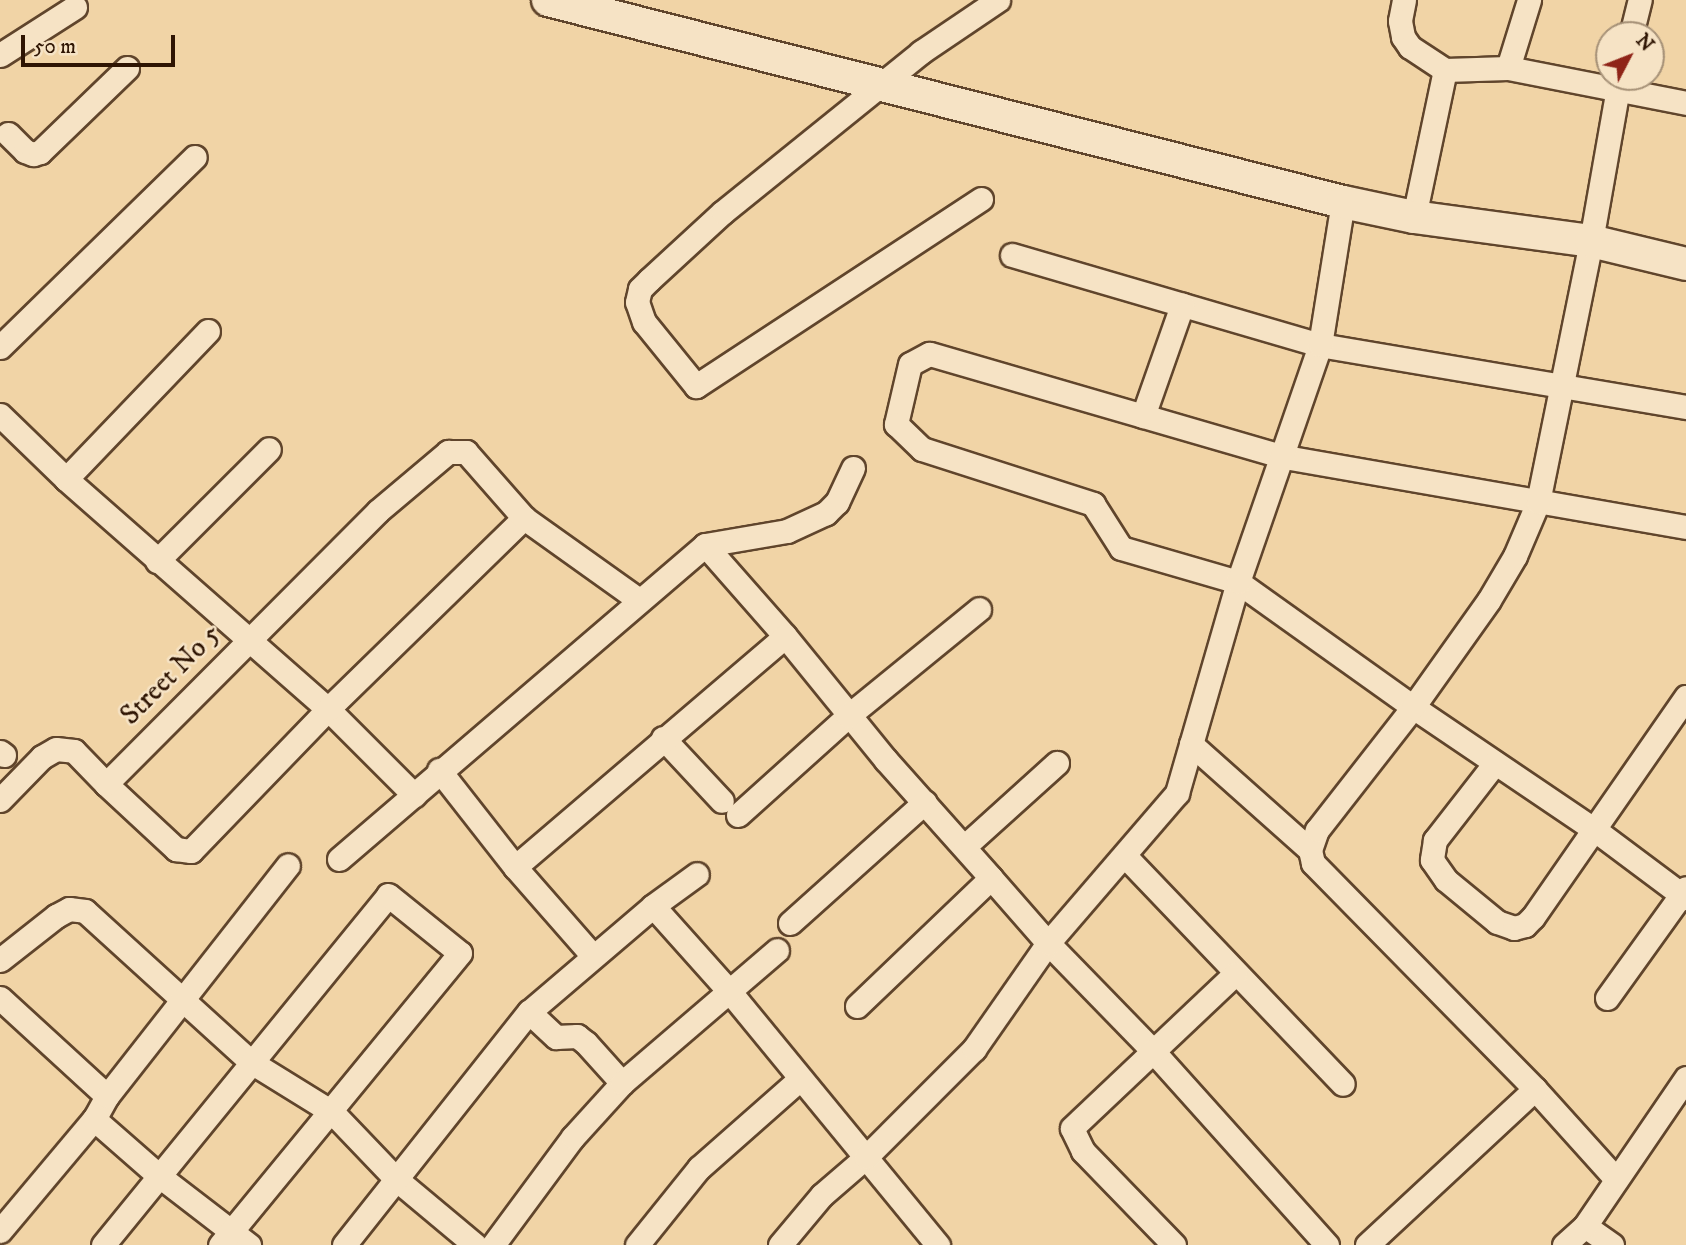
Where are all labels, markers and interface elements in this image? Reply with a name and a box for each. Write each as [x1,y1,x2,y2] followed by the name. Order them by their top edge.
[24,21,178,65] scale bar
[1595,21,1665,91] north arrow
[1631,29,1658,56] text: N
[34,34,76,60] text: 50 m
[114,618,228,732] street label: Street No 5

